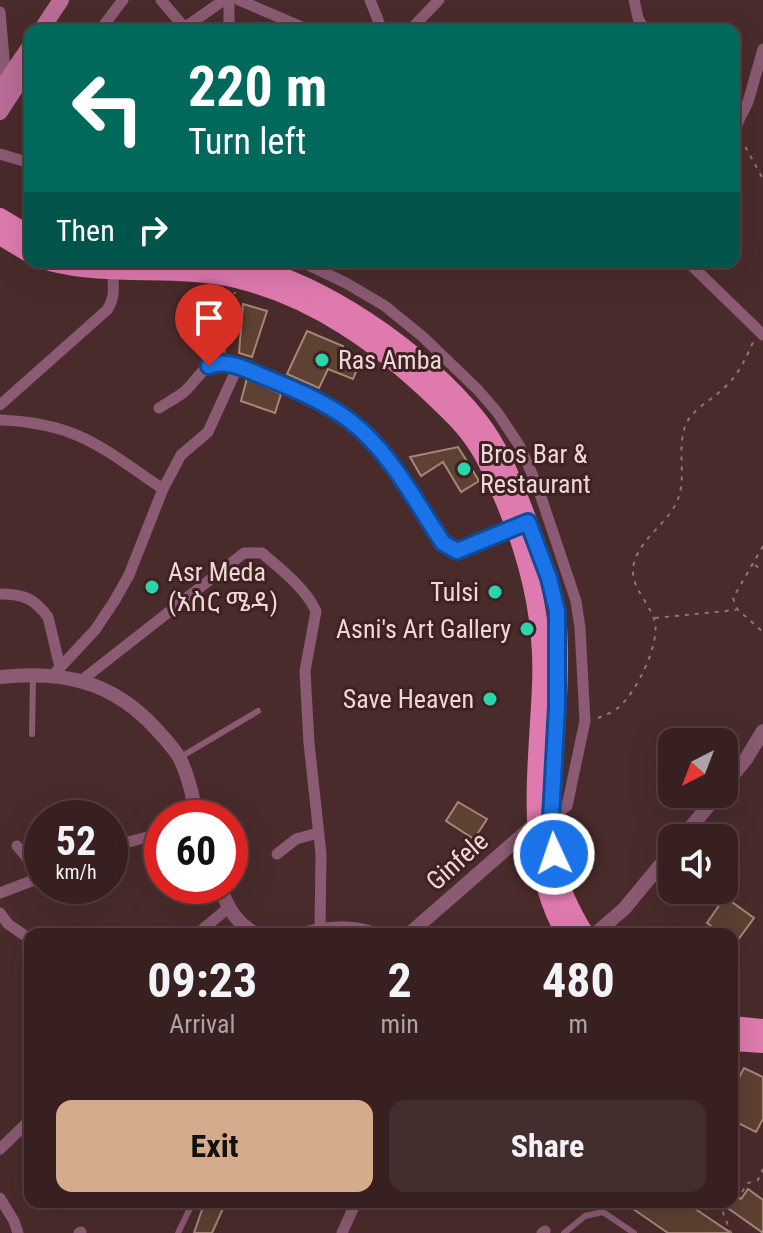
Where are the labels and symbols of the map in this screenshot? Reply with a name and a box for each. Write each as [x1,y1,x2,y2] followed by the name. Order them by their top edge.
[175,284,243,366] pin
[338,345,442,375] place label: Ras Amba
[313,351,331,369] marker: Ras Amba
[480,439,591,499] place label: Bros Bar & Restaurant
[455,460,473,478] marker: Bros Bar & Restaurant
[168,557,278,617] place label: Asr Meda (አስር ሜዳ)
[430,577,479,607] place label: Tulsi
[143,578,161,596] marker: Asr Meda (አስር ሜዳ)
[486,583,504,601] marker: Tulsi
[336,614,511,644] place label: Asni's Art Gallery
[518,620,536,638] marker: Asni's Art Gallery
[343,684,474,714] place label: Save Heaven
[481,690,499,708] marker: Save Heaven
[658,728,738,808] north arrow
[144,800,248,904] speed limit sign: 60
[512,812,596,896] position arrow
[420,826,494,896] street label: Ginfele

